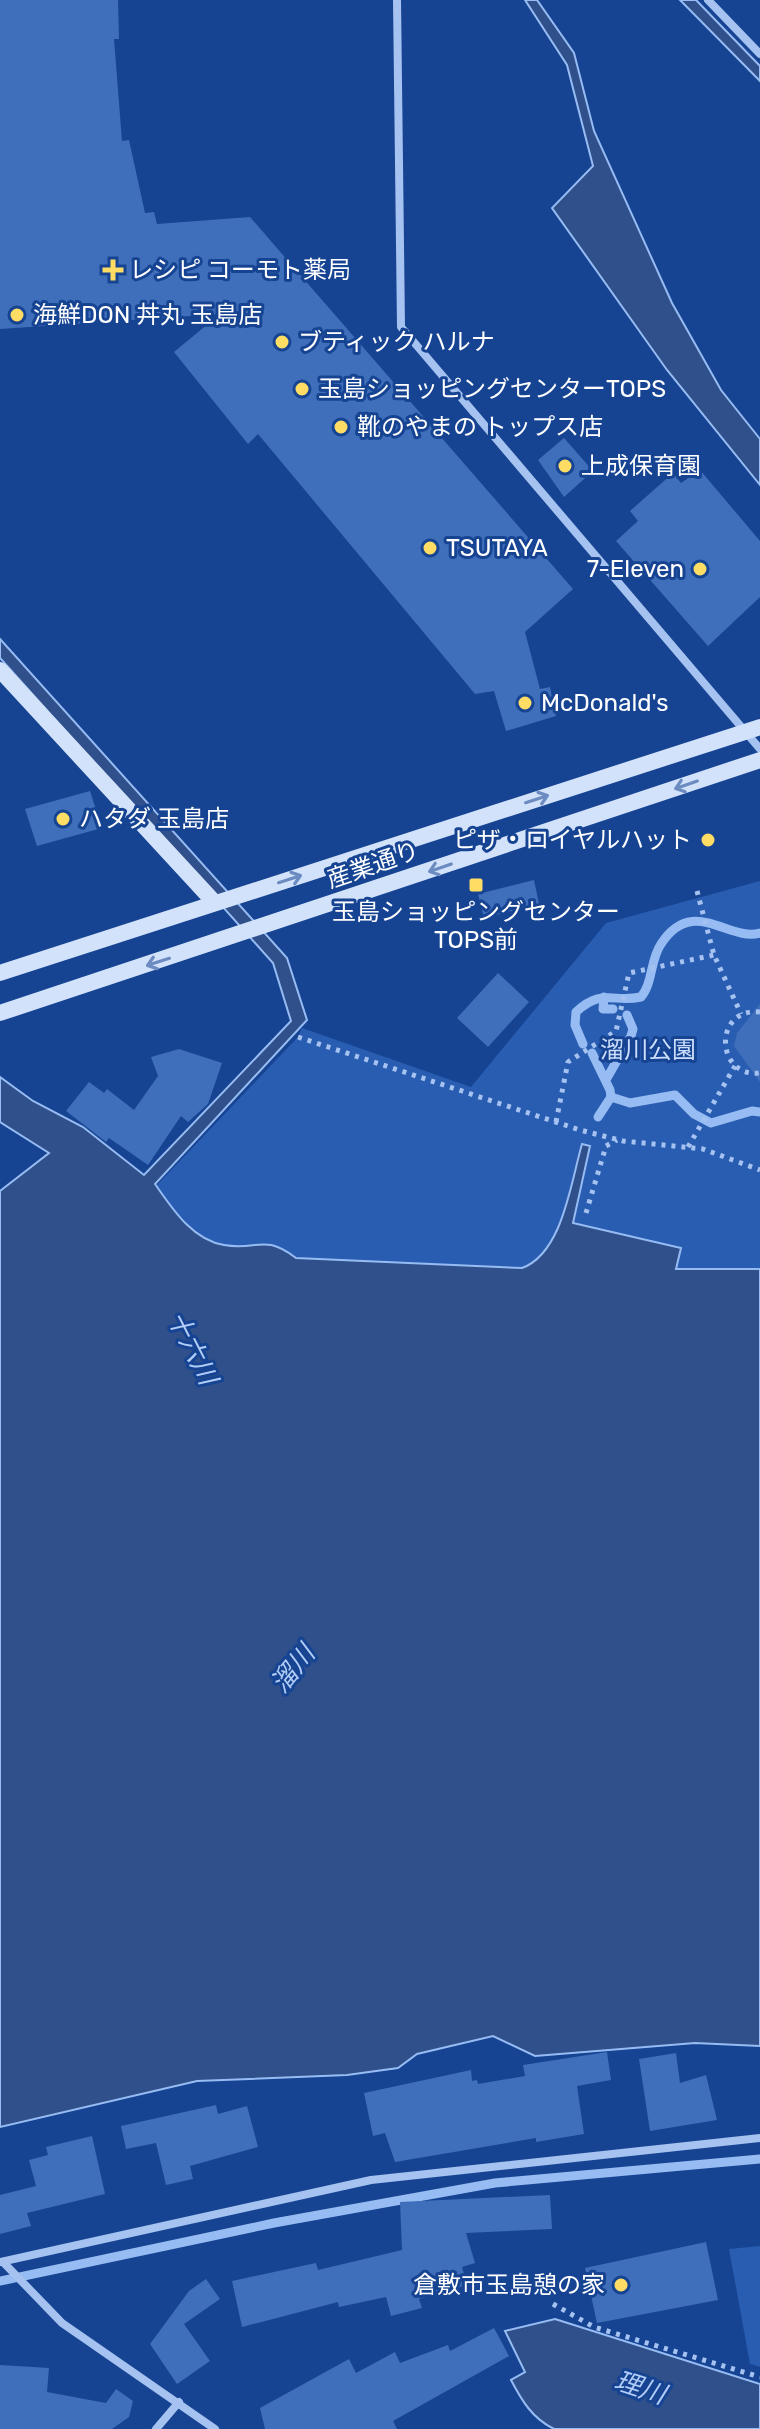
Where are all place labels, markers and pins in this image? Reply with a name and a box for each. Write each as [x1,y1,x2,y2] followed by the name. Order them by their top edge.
[129,256,351,284] place label: レシピ コーモト薬局
[104,261,122,279] marker: レシピ コーモト薬局
[33,301,262,329] place label: 海鮮DON 丼丸 玉島店
[8,306,26,324] marker: 海鮮DON 丼丸 玉島店
[298,328,494,356] place label: ブティック ハルナ
[273,333,291,351] marker: ブティック ハルナ
[318,375,666,403] place label: 玉島ショッピングセンターTOPS
[293,380,311,398] marker: 玉島ショッピングセンターTOPS
[357,413,603,441] place label: 靴のやまの トップス店
[332,418,350,436] marker: 靴のやまの トップス店
[581,452,701,480] place label: 上成保育園
[556,457,574,475] marker: 上成保育園
[446,534,548,562] place label: TSUTAYA
[421,539,439,557] marker: TSUTAYA
[587,555,684,583] place label: 7-Eleven
[691,560,709,578] marker: 7-Eleven
[541,689,668,717] place label: McDonald's
[516,694,534,712] marker: McDonald's
[79,805,229,833] place label: ハタダ 玉島店
[54,810,72,828] marker: ハタダ 玉島店
[453,826,692,854] place label: ピザ・ロイヤルハット
[699,831,717,849] marker: ピザ・ロイヤルハット
[467,876,485,894] marker: 玉島ショッピングセンター TOPS前
[332,898,620,954] place label: 玉島ショッピングセンター TOPS前
[413,2271,605,2299] place label: 倉敷市玉島憩の家
[612,2276,630,2294] marker: 倉敷市玉島憩の家

